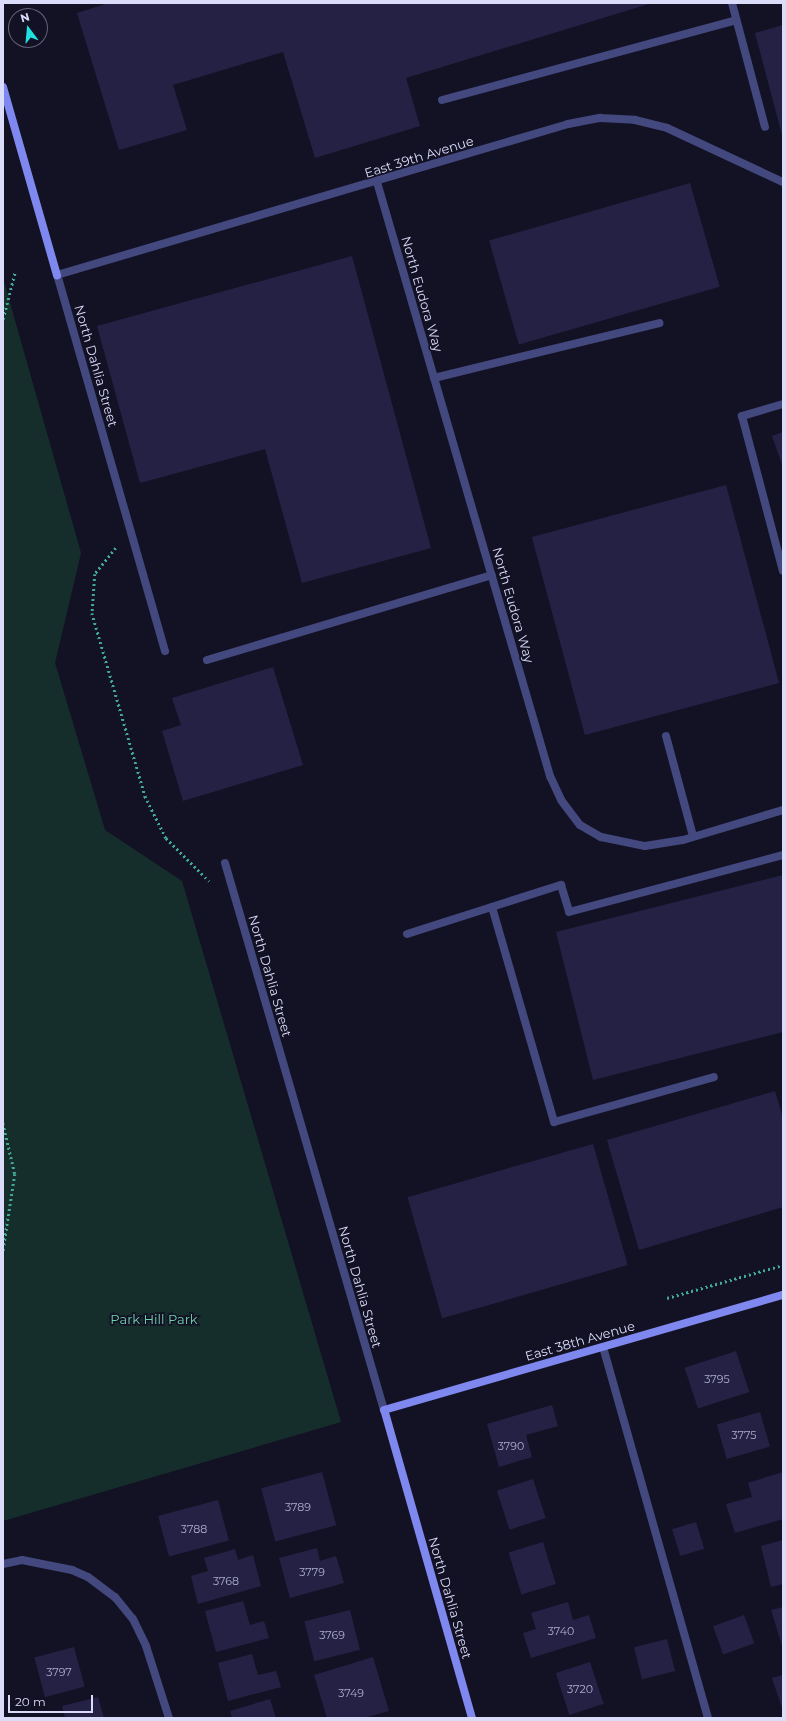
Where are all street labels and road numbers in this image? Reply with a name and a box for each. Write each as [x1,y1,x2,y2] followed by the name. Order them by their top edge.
[363,133,475,181] street label: East 39th Avenue
[398,234,446,354] street label: North Eudora Way
[71,303,121,429] street label: North Dahlia Street
[489,545,537,665] street label: North Eudora Way
[245,913,295,1039] street label: North Dahlia Street
[335,1224,385,1350] street label: North Dahlia Street
[523,1318,637,1364] street label: East 38th Avenue
[425,1535,475,1661] street label: North Dahlia Street

